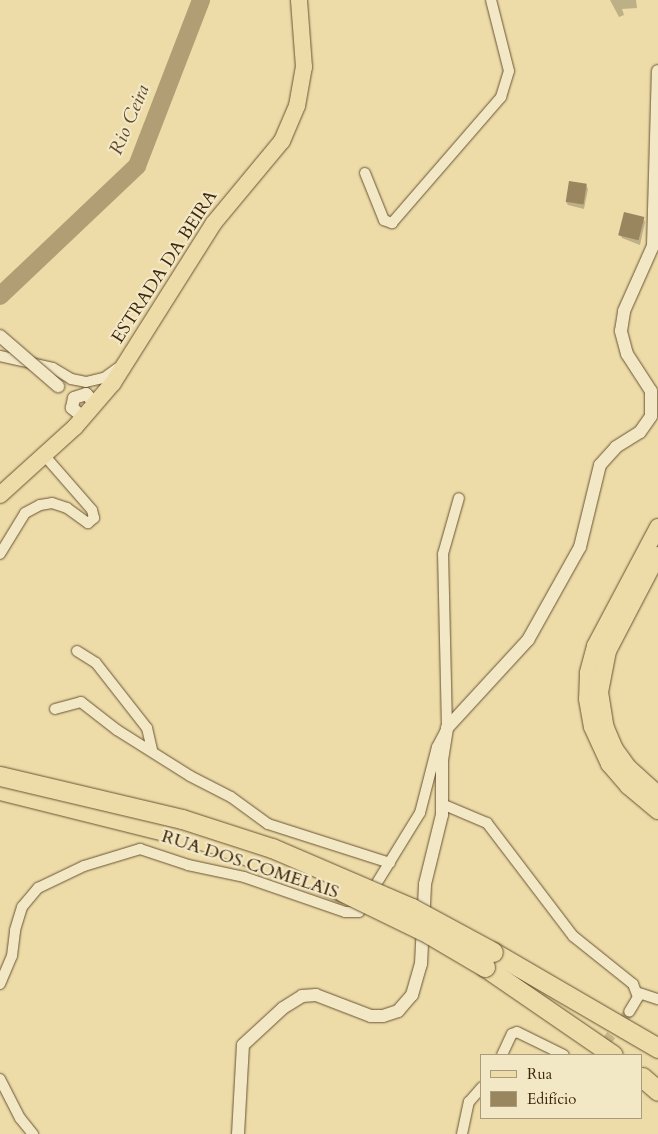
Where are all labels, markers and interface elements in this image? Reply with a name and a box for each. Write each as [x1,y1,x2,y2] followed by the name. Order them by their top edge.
[105,81,155,159] water label: Rio Ceira
[107,187,223,347] street label: ESTRADA DA BEIRA
[159,826,341,904] street label: RUA DOS COMELAIS
[480,1054,643,1119] legend
[527,1064,552,1084] text: Rua
[527,1089,576,1109] text: Edifício

